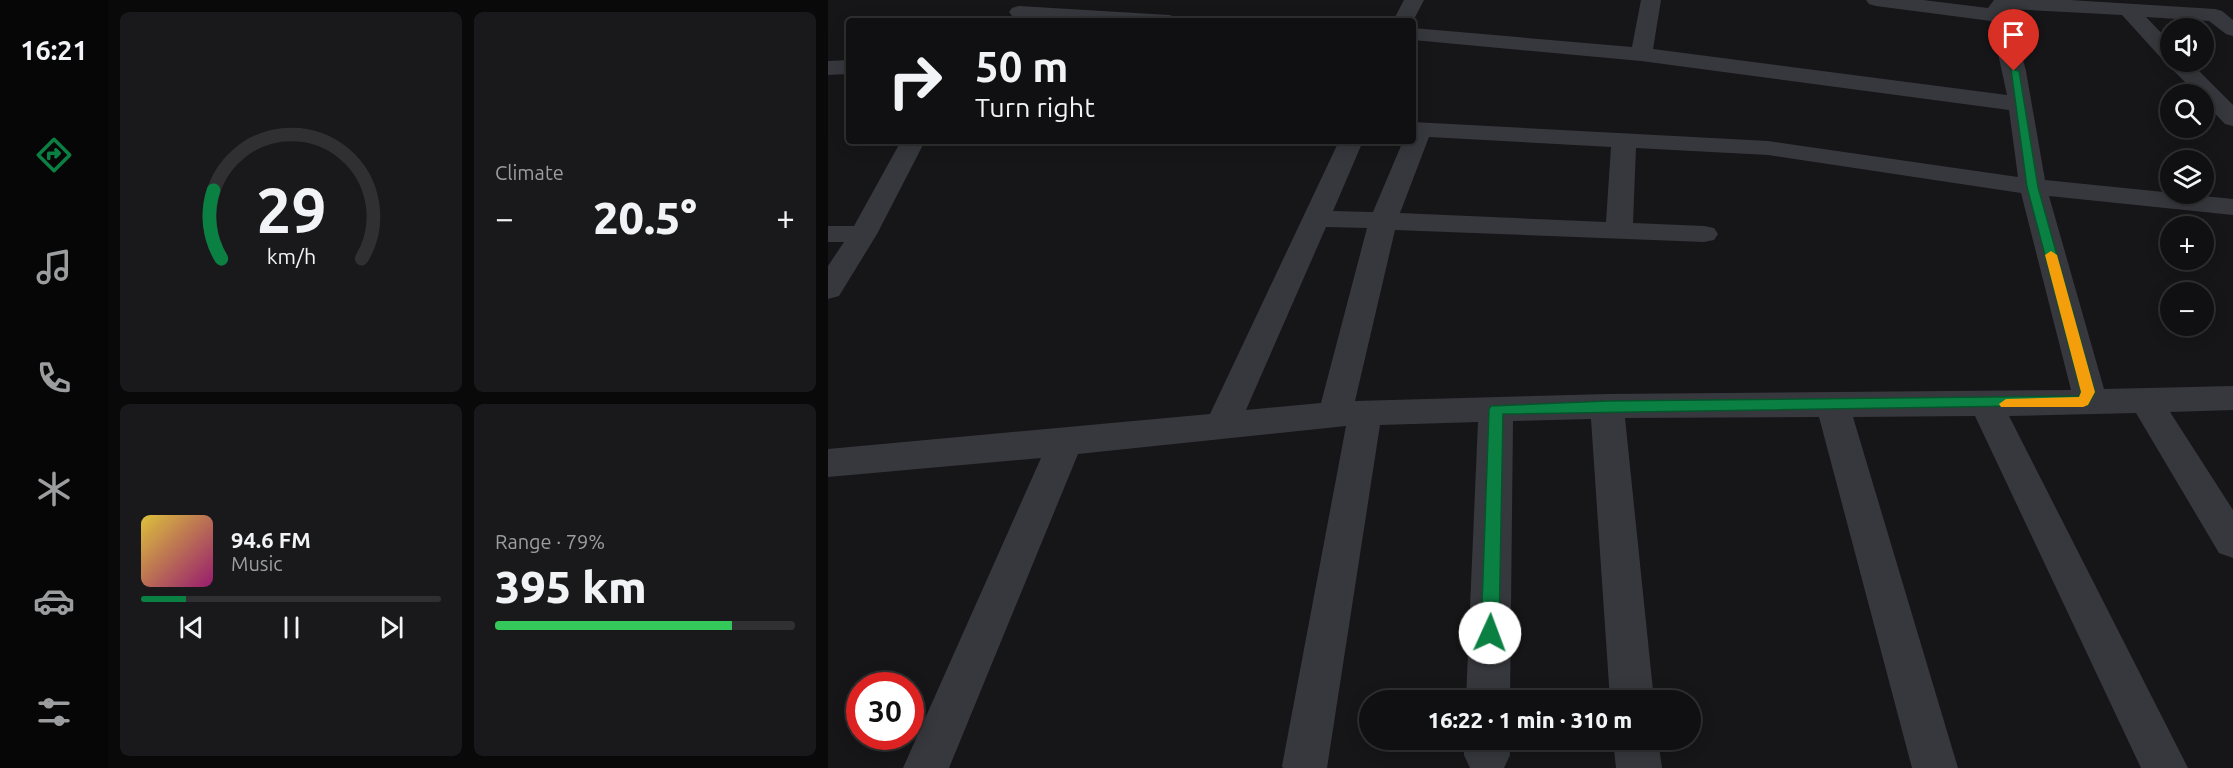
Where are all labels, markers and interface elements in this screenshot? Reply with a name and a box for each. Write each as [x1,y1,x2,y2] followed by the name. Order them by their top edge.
[1988,9,2039,71] pin
[1997,18,2030,51] icon: arrive
[2160,18,2214,336] map controls
[2160,18,2214,72] button: sound
[20,35,88,65] text: 16:21
[876,42,954,120] icon: right
[975,43,1069,90] text: 50 m
[2160,84,2214,138] button: search
[975,92,1095,122] text: Turn right
[33,134,75,176] icon: directions
[2160,150,2214,204] button: layers
[495,161,564,184] text: Climate
[256,175,326,245] text: 29
[593,192,697,243] text: 20.5°
[495,199,514,236] text: −
[776,199,795,236] text: +
[2160,216,2214,270] button: +
[266,244,316,268] text: km/h
[33,246,75,288] icon: music
[2160,282,2214,336] button: −
[33,357,75,399] icon: phone
[33,468,75,510] icon: climate
[231,527,311,552] text: 94.6 FM
[495,530,605,553] text: Range · 79%
[231,552,283,575] text: Music
[495,561,647,612] text: 395 km
[33,580,75,622] icon: car
[1458,601,1522,665] position arrow
[175,611,208,644] icon: previous
[275,611,308,644] icon: pause
[375,611,408,644] icon: next
[846,672,924,750] speed limit sign: 30
[33,691,75,733] icon: filters
[1428,707,1632,732] text: 16:22 · 1 min · 310 m

